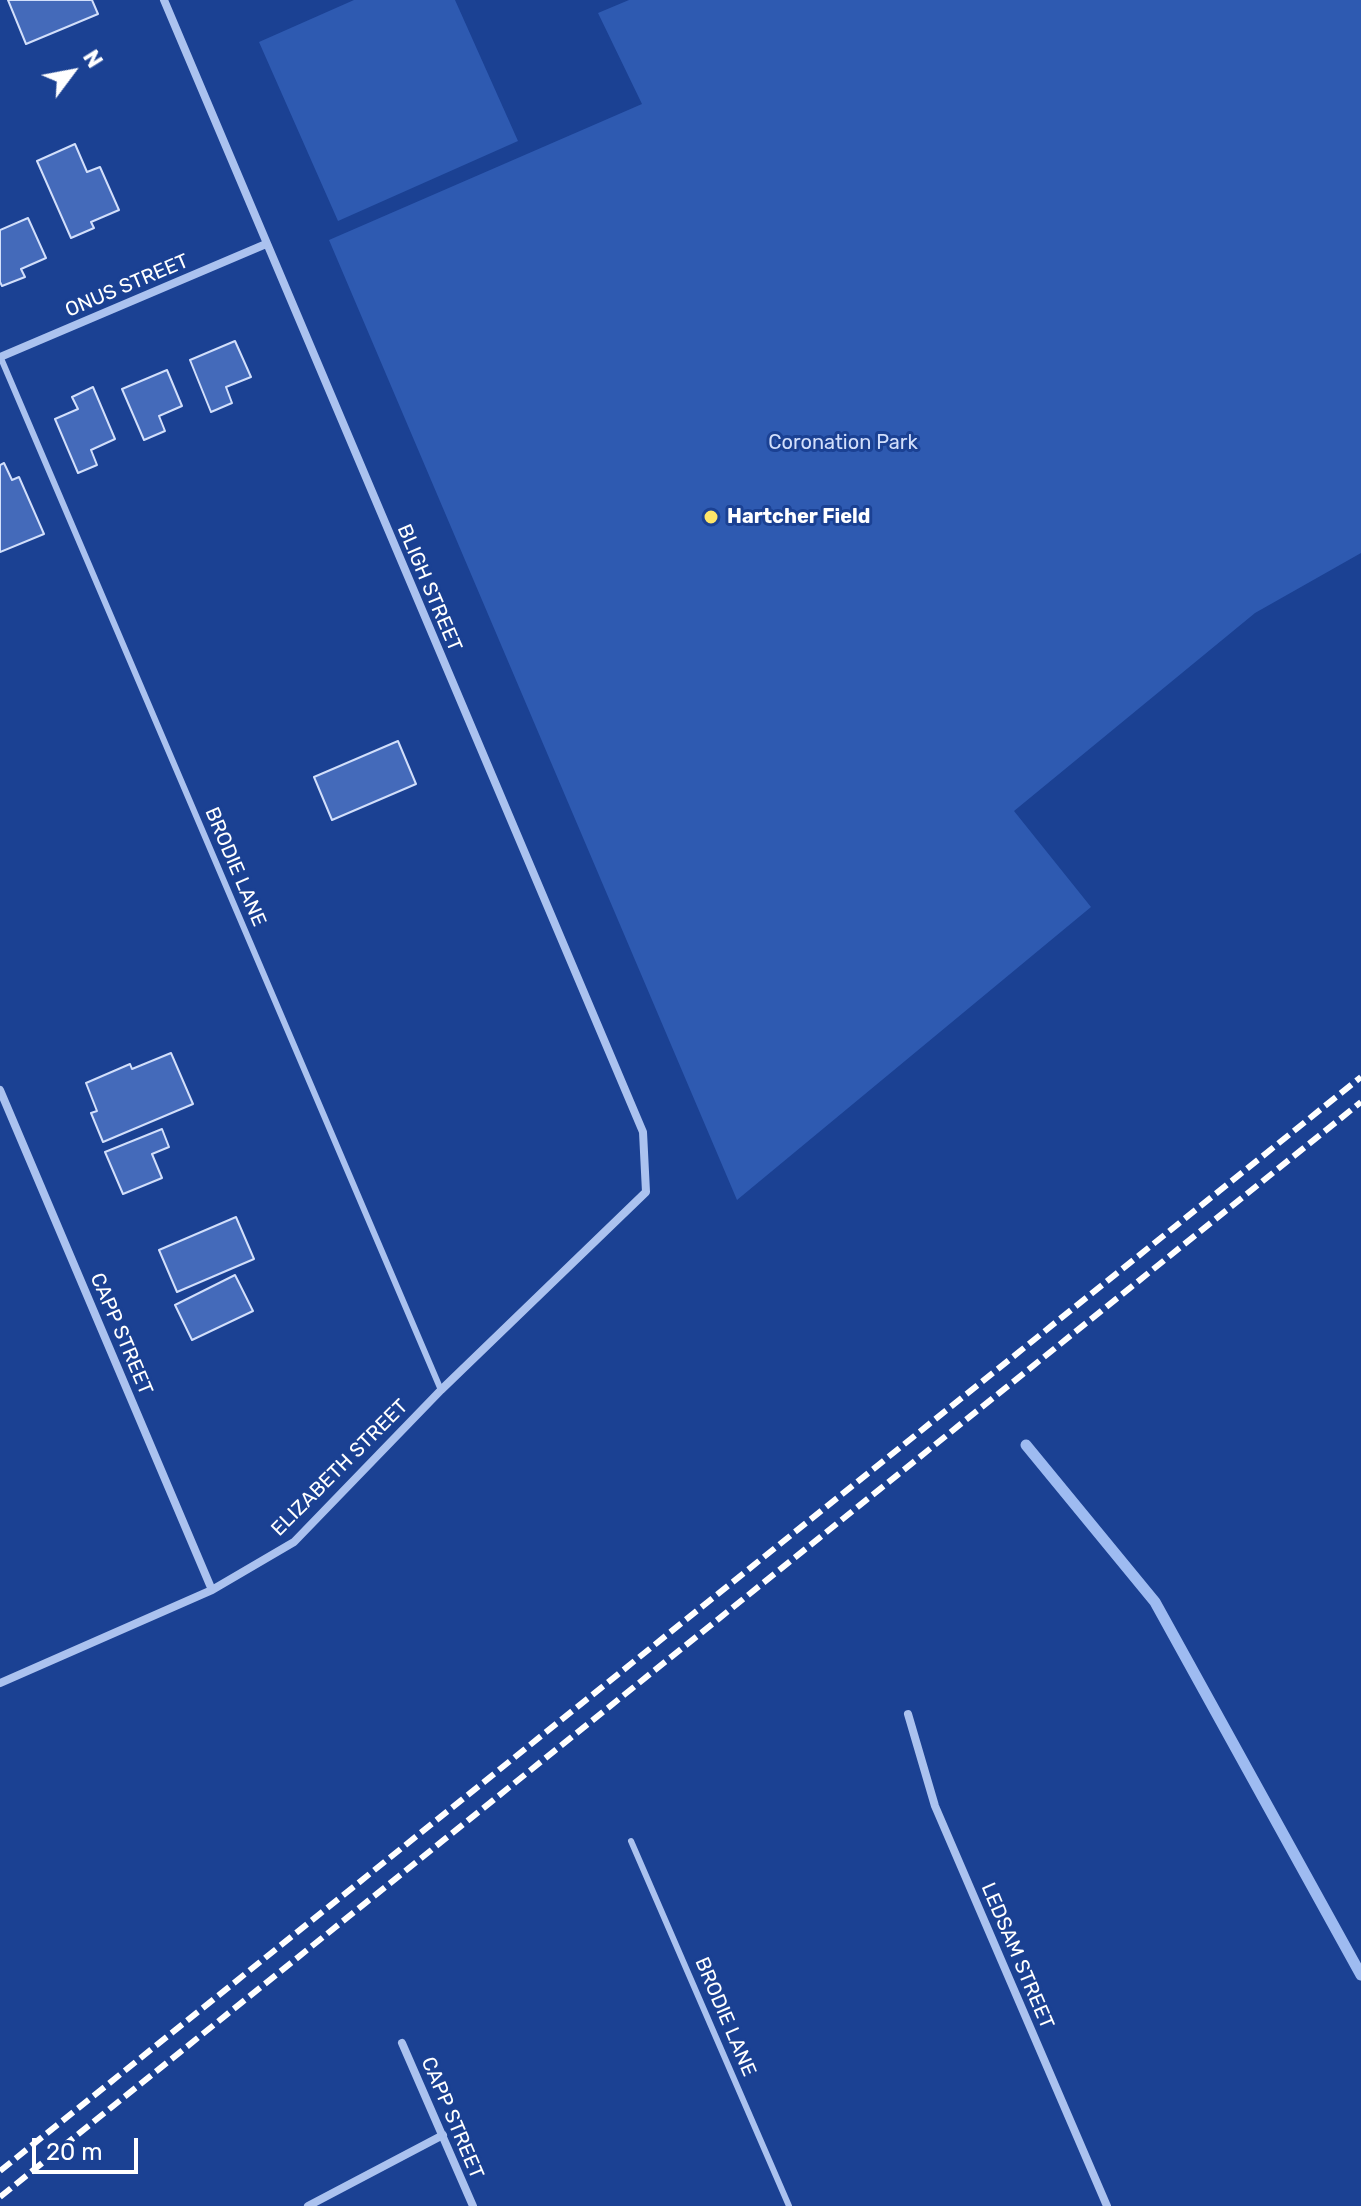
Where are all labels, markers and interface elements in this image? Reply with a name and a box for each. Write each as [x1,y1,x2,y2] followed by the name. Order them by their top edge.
[32,32,112,112] north arrow
[77,45,108,73] text: N
[62,249,192,323] street label: ONUS STREET
[768,431,918,455] park label: Coronation Park
[727,505,870,529] place label: Hartcher Field
[702,508,720,526] marker: Hartcher Field
[391,521,467,655] street label: BLIGH STREET
[199,804,271,930] street label: BRODIE LANE
[85,1270,157,1398] street label: CAPP STREET
[267,1395,413,1541] street label: ELIZABETH STREET
[975,1879,1059,2033] street label: LEDSAM STREET
[689,1954,761,2080] street label: BRODIE LANE
[416,2054,488,2182] street label: CAPP STREET
[36,2122,142,2172] scale bar
[46,2138,103,2166] text: 20 m

